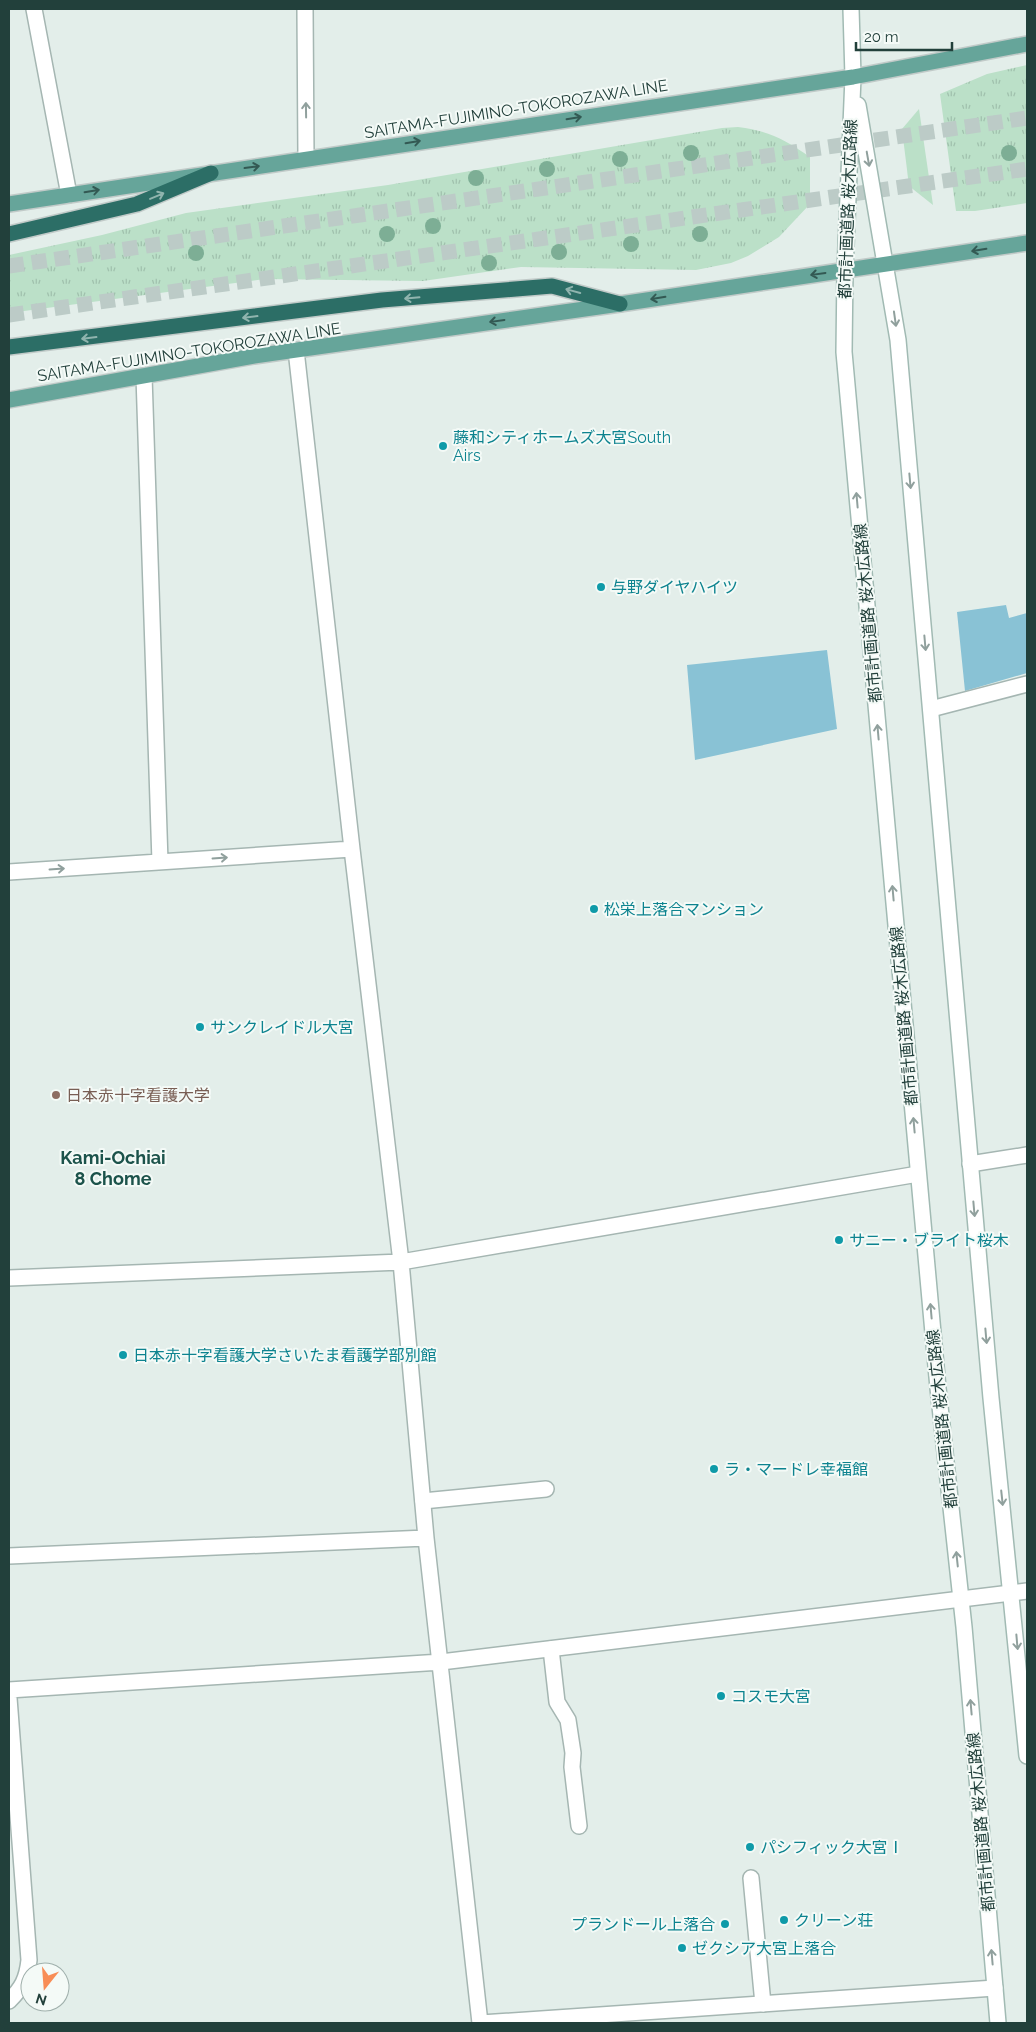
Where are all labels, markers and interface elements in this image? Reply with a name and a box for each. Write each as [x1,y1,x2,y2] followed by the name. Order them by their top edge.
[856,20,952,52] scale bar
[864,28,899,46] text: 20 m
[363,76,669,142] street label: SAITAMA-FUJIMINO-TOKOROZAWA LINE
[301,102,311,118] one-way arrow
[565,113,581,123] one-way arrow
[835,119,861,299] street label: 都市計画道路 桜木広路線
[404,137,420,147] one-way arrow
[863,151,873,167] one-way arrow
[244,161,260,171] one-way arrow
[83,186,99,196] one-way arrow
[149,190,164,200] one-way arrow
[971,246,987,256] one-way arrow
[811,269,827,279] one-way arrow
[565,286,581,296] one-way arrow
[404,293,420,302] one-way arrow
[650,293,666,303] one-way arrow
[890,311,900,327] one-way arrow
[243,312,259,322] one-way arrow
[489,316,505,326] one-way arrow
[36,319,342,385] street label: SAITAMA-FUJIMINO-TOKOROZAWA LINE
[82,333,98,343] one-way arrow
[453,428,671,465] place label: 藤和シティホームズ大宮South Airs
[437,440,449,452] marker: 藤和シティホームズ大宮South Airs
[905,473,915,489] one-way arrow
[853,492,862,508] one-way arrow
[851,522,885,704] street label: 都市計画道路 桜木広路線
[611,578,738,597] place label: 与野ダイヤハイツ
[595,581,607,593] marker: 与野ダイヤハイツ
[920,635,929,651] one-way arrow
[874,724,883,740] one-way arrow
[211,853,227,862] one-way arrow
[49,864,65,873] one-way arrow
[888,886,898,902] one-way arrow
[604,900,764,919] place label: 松栄上落合マンション
[588,903,600,915] marker: 松栄上落合マンション
[887,925,921,1107] street label: 都市計画道路 桜木広路線
[210,1018,354,1037] place label: サンクレイドル大宮
[194,1021,206,1033] marker: サンクレイドル大宮
[66,1086,210,1105] place label: 日本赤十字看護大学
[50,1089,62,1101] marker: 日本赤十字看護大学
[909,1117,919,1133] one-way arrow
[60,1147,166,1189] district label: Kami-Ochiai 8 Chome
[970,1200,979,1216] one-way arrow
[849,1231,1009,1250] place label: サニー・ブライト桜木
[833,1234,845,1246] marker: サニー・ブライト桜木
[926,1303,936,1319] one-way arrow
[923,1328,961,1510] street label: 都市計画道路 桜木広路線
[981,1328,990,1344] one-way arrow
[133,1346,437,1365] place label: 日本赤十字看護大学さいたま看護学部別館
[117,1349,129,1361] marker: 日本赤十字看護大学さいたま看護学部別館
[724,1460,868,1479] place label: ラ・マードレ幸福館
[708,1463,720,1475] marker: ラ・マードレ幸福館
[997,1490,1007,1506] one-way arrow
[952,1552,962,1568] one-way arrow
[1012,1633,1022,1649] one-way arrow
[731,1687,811,1706] place label: コスモ大宮
[715,1690,727,1702] marker: コスモ大宮
[966,1699,976,1715] one-way arrow
[964,1731,998,1913] street label: 都市計画道路 桜木広路線
[760,1838,904,1857] place label: パシフィック大宮Ⅰ
[744,1841,756,1853] marker: パシフィック大宮Ⅰ
[794,1911,873,1930] place label: クリーン荘
[778,1914,790,1926] marker: クリーン荘
[571,1915,715,1934] place label: プランドール上落合
[719,1918,731,1930] marker: プランドール上落合
[692,1939,836,1958] place label: ゼクシア大宮上落合
[676,1942,688,1954] marker: ゼクシア大宮上落合
[988,1950,997,1966] one-way arrow
[20,1962,70,2012] north arrow
[34,1990,49,2009] text: N

